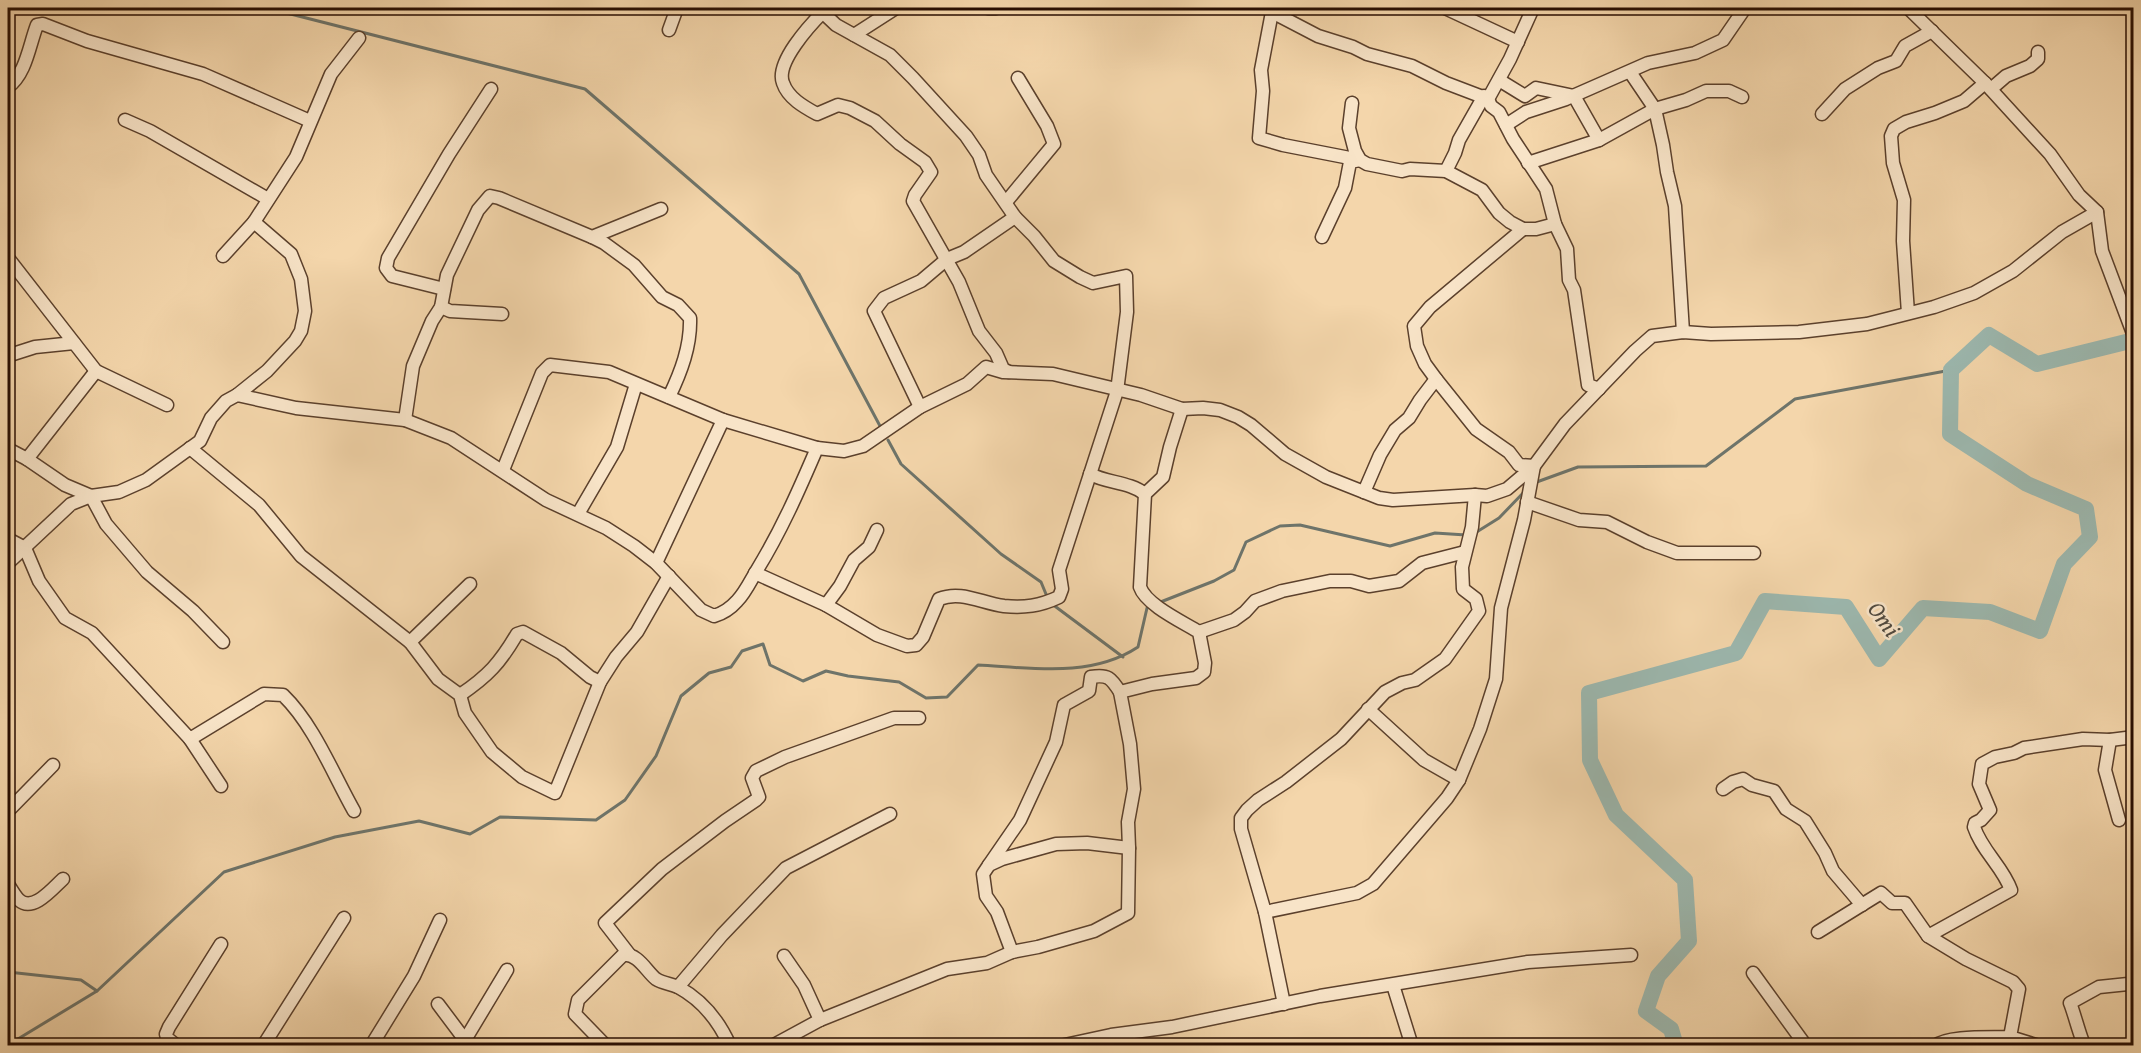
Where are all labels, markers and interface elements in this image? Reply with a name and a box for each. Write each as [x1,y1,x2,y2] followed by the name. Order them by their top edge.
[1859,593,1909,644] water label: Omi

